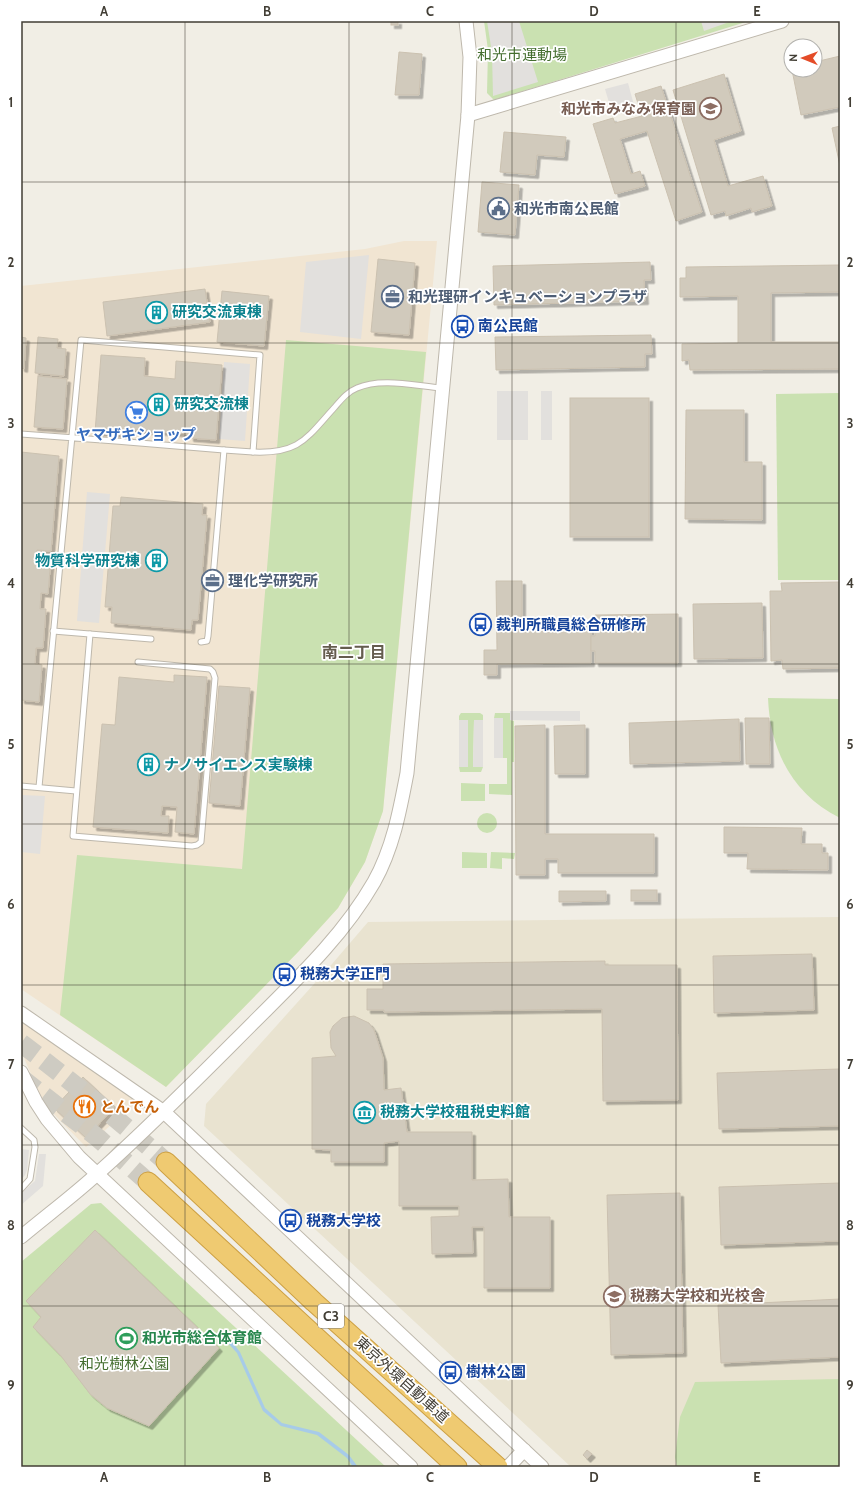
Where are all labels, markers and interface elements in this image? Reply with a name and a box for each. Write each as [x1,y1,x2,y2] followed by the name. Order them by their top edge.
[100,3,109,19] text: A
[263,3,271,19] text: B
[426,3,434,19] text: C
[589,3,599,19] text: D
[753,3,761,19] text: E
[783,38,823,78] north arrow
[477,46,567,64] park label: 和光市運動場
[786,54,800,62] text: N
[9,94,13,110] text: 1
[848,94,852,110] text: 1
[698,96,724,122] school or university icon: 和光市みなみ保育園
[561,100,696,118] place label: 和光市みなみ保育園
[485,196,511,222] public building icon: 和光市南公民館
[514,200,619,218] place label: 和光市南公民館
[8,254,15,270] text: 2
[847,254,854,270] text: 2
[380,284,406,310] office icon: 和光理研インキュベーションプラザ
[408,288,647,306] place label: 和光理研インキュベーションプラザ
[143,299,169,325] building icon: 研究交流東棟
[172,303,262,321] place label: 研究交流東棟
[449,313,475,339] bus stop icon: 南公民館
[478,317,538,335] place label: 南公民館
[145,391,171,417] building icon: 研究交流棟
[174,395,249,413] place label: 研究交流棟
[123,399,149,425] supermarket icon: ヤマザキショップ
[7,415,15,431] text: 3
[846,415,854,431] text: 3
[76,426,196,444] place label: ヤマザキショップ
[143,548,169,574] building icon: 物質科学研究棟
[35,552,140,570] place label: 物質科学研究棟
[200,568,226,594] office icon: 理化学研究所
[228,572,318,590] place label: 理化学研究所
[7,575,15,591] text: 4
[846,575,854,591] text: 4
[468,612,494,638] bus stop icon: 裁判所職員総合研修所
[496,616,646,634] place label: 裁判所職員総合研修所
[322,643,386,662] district label: 南二丁目
[8,736,15,752] text: 5
[847,736,854,752] text: 5
[136,752,162,778] building icon: ナノサイエンス実験棟
[164,756,313,774] place label: ナノサイエンス実験棟
[7,896,15,912] text: 6
[846,896,854,912] text: 6
[272,961,298,987] bus stop icon: 税務大学正門
[300,965,390,983] place label: 税務大学正門
[8,1056,15,1072] text: 7
[847,1056,854,1072] text: 7
[71,1094,97,1120] restaurant icon: とんでん
[100,1098,159,1116] place label: とんでん
[352,1099,378,1125] museum icon: 税務大学校租税史料館
[380,1103,530,1121] place label: 税務大学校租税史料館
[277,1208,303,1234] bus stop icon: 税務大学校
[306,1212,381,1230] place label: 税務大学校
[7,1217,15,1233] text: 8
[846,1217,854,1233] text: 8
[601,1283,627,1309] school or university icon: 税務大学校和光校舎
[630,1287,766,1305] place label: 税務大学校和光校舎
[318,1304,344,1328] road number: C3
[113,1325,139,1351] sports icon: 和光市総合体育館
[142,1329,262,1347] place label: 和光市総合体育館
[351,1333,453,1427] street label: 東京外環自動車道
[79,1355,169,1373] park label: 和光樹林公園
[437,1359,463,1385] bus stop icon: 樹林公園
[466,1363,526,1381] place label: 樹林公園
[7,1377,15,1393] text: 9
[846,1377,854,1393] text: 9
[100,1469,109,1485] text: A
[263,1469,271,1485] text: B
[426,1469,434,1485] text: C
[589,1469,599,1485] text: D
[753,1469,761,1485] text: E

